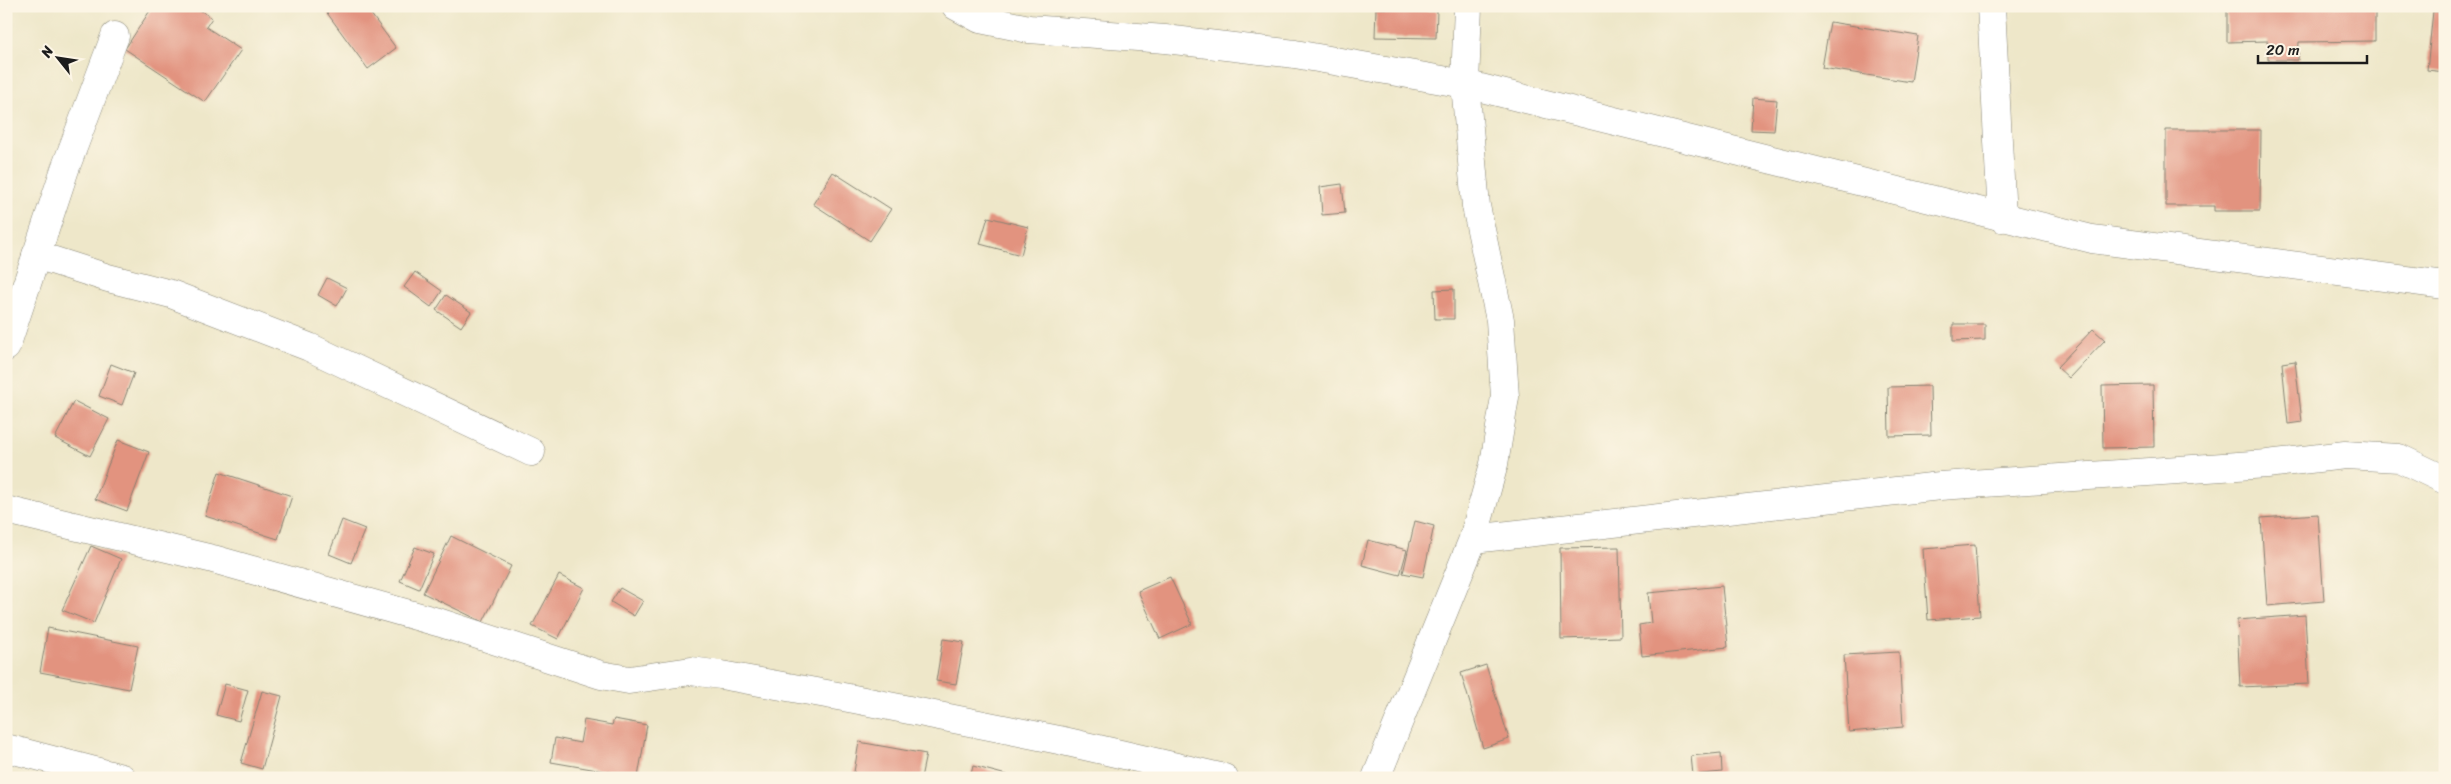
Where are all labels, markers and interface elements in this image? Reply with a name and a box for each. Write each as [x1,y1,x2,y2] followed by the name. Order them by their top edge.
[32,32,82,82] north arrow
[2258,32,2367,64] scale bar
[2266,37,2300,63] text: 20 m
[33,41,61,63] text: N

